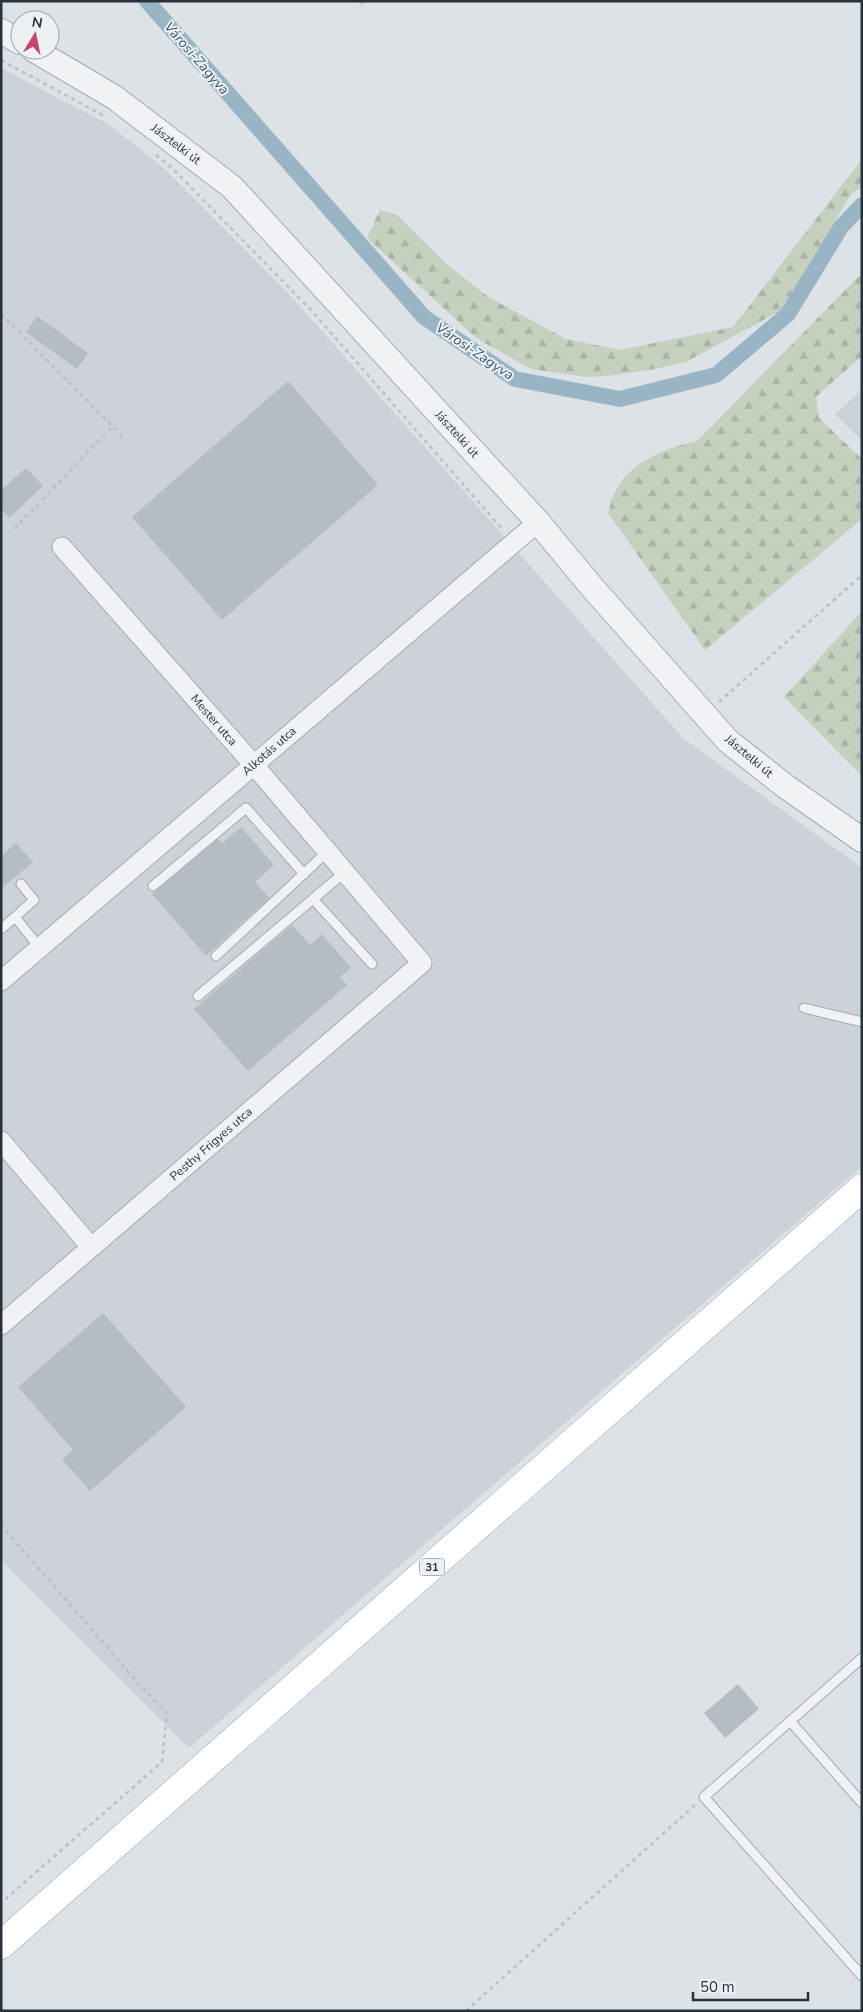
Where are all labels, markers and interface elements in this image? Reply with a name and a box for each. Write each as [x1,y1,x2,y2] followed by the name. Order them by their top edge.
[10,10,60,60] north arrow
[30,12,44,33] text: N
[160,18,234,99] water label: Városi-Zagyva
[147,119,205,168] street label: Jásztelki út
[432,318,518,385] water label: Városi-Zagyva
[431,406,483,462] street label: Jásztelki út
[187,691,241,749] street label: Mester utca
[238,723,300,779] street label: Alkotás utca
[721,730,777,781] street label: Jásztelki út
[166,1104,256,1184] street label: Pesthy Frigyes utca
[420,1558,444,1575] road number: 31
[693,1970,808,2002] scale bar
[700,1977,735,1997] text: 50 m

